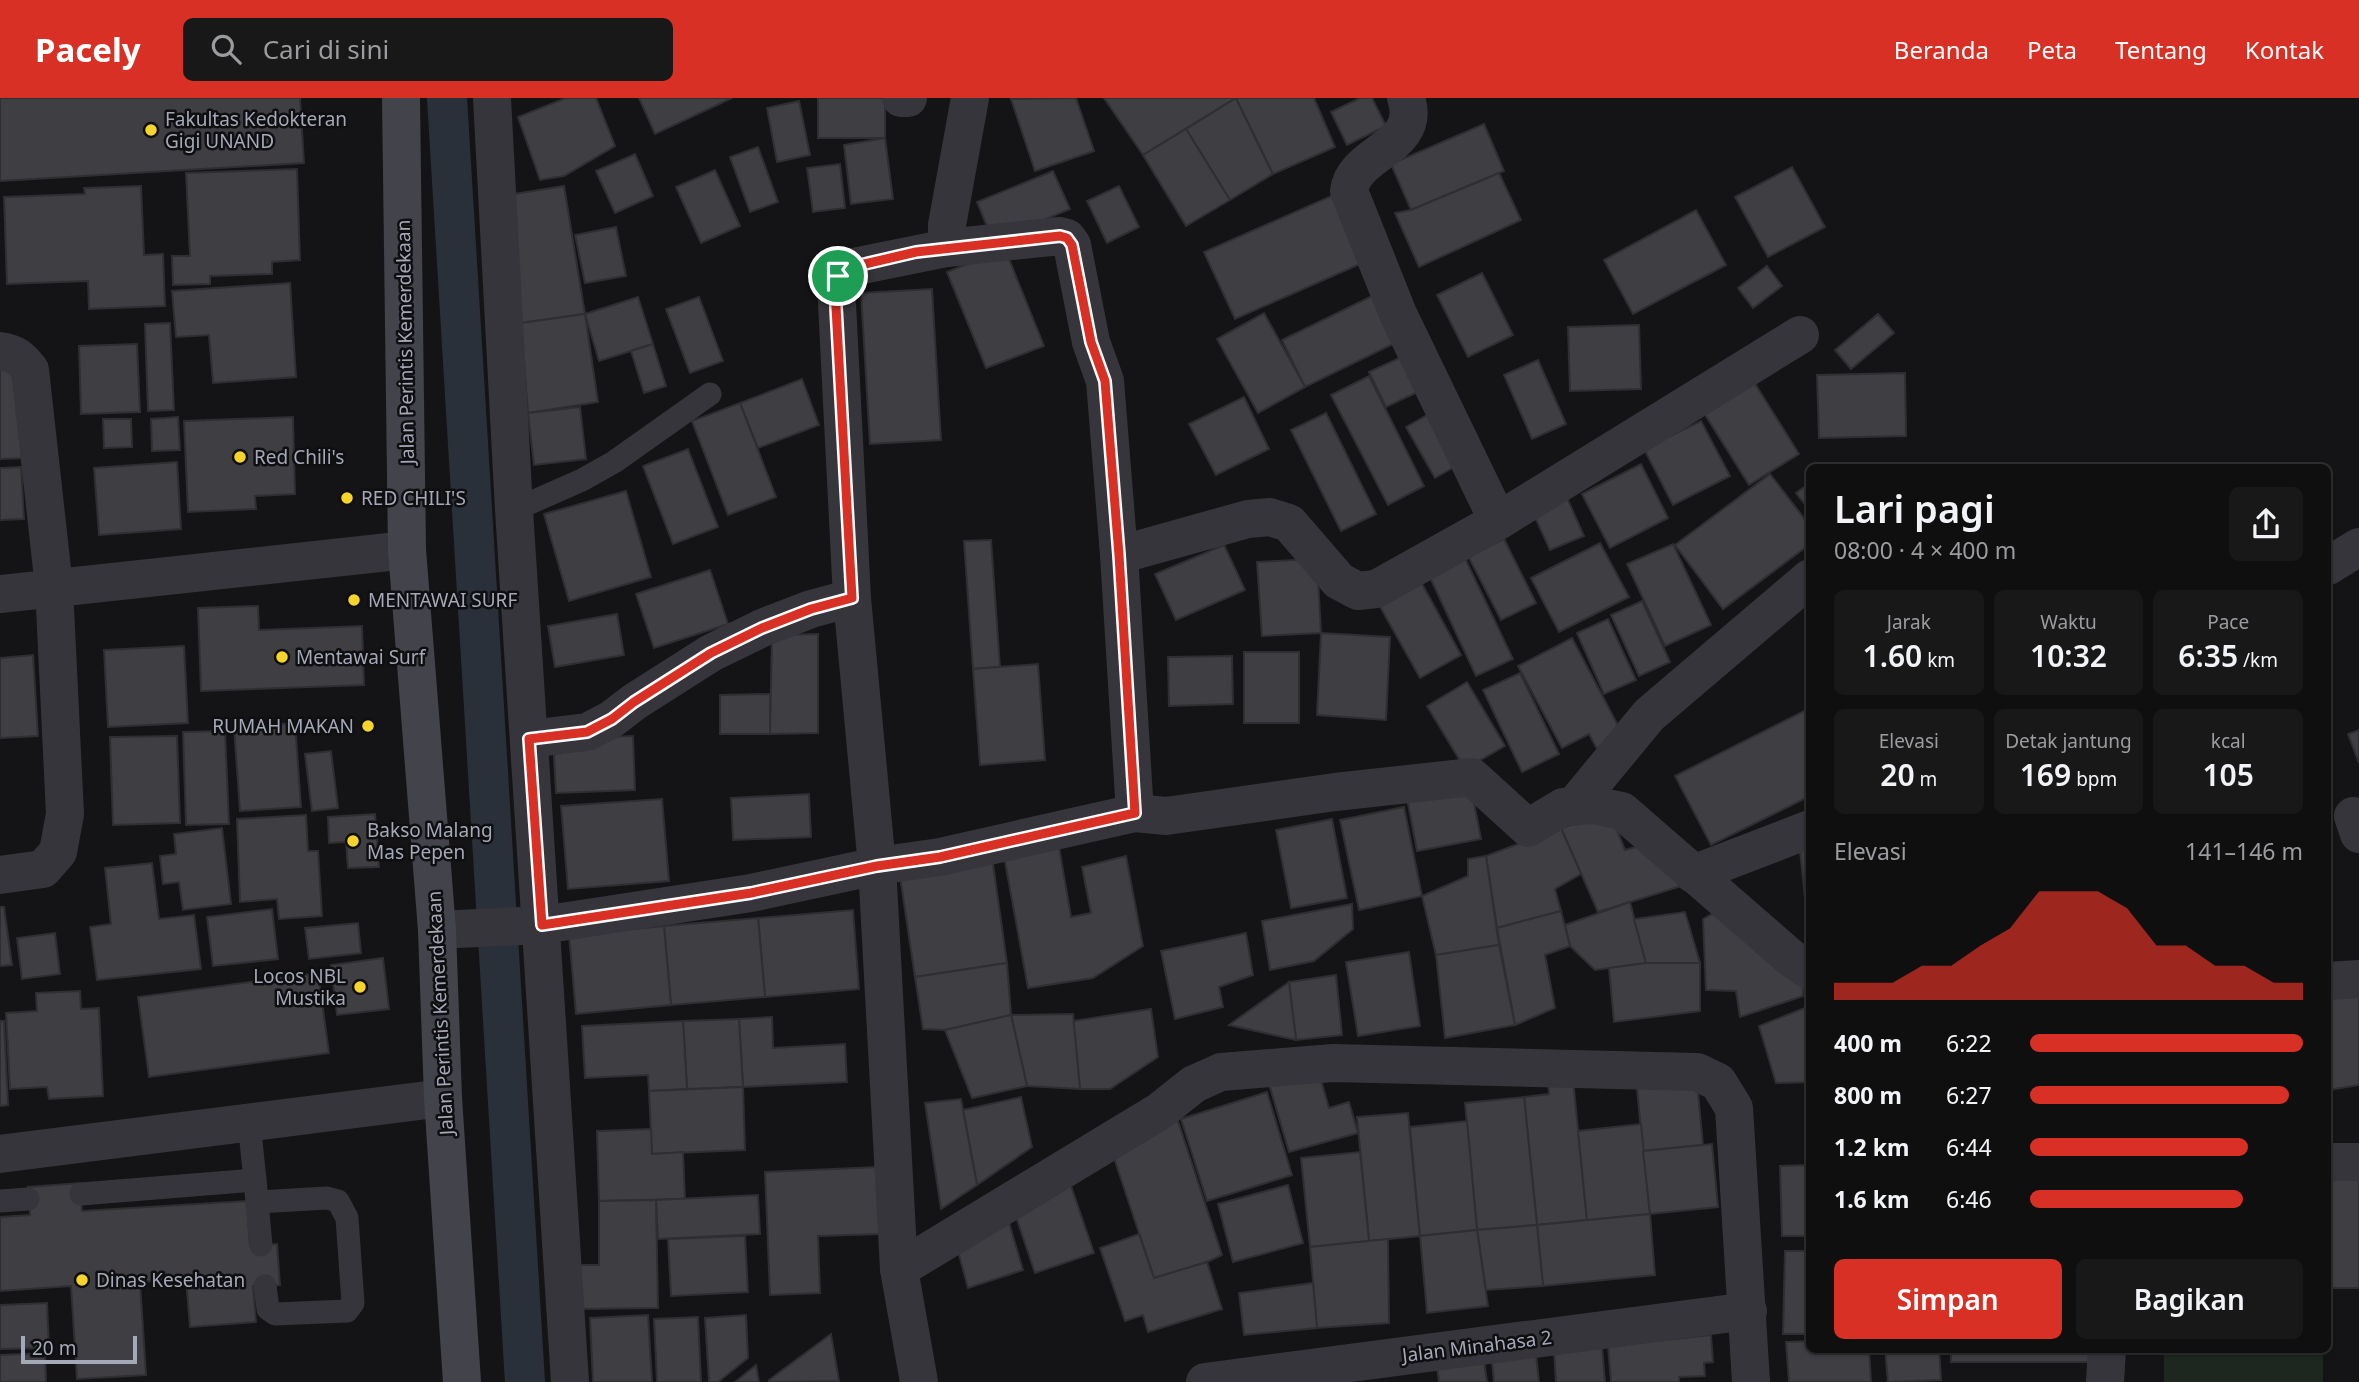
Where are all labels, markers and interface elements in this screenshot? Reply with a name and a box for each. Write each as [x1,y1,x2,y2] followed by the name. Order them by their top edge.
[183,18,673,81] search box
[35,27,141,72] text: Pacely
[207,30,245,68] icon: search
[263,31,389,67] text: Cari di sini
[1894,33,1989,66] text: Beranda
[2027,33,2077,66] text: Peta
[2115,33,2207,66] text: Tentang
[2245,33,2324,66] text: Kontak
[165,106,347,154] place label: Fakultas Kedokteran Gigi UNAND
[143,122,159,138] marker: Fakultas Kedokteran Gigi UNAND
[390,219,420,467] street label: Jalan Perintis Kemerdekaan
[808,246,868,306] pin
[819,257,857,295] icon: arrive
[254,444,344,470] place label: Red Chili's
[232,449,248,465] marker: Red Chili's
[1834,482,1995,534] text: Lari pagi
[361,485,466,511] place label: RED CHILI'S
[2229,487,2303,561] button: share
[339,490,355,506] marker: RED CHILI'S
[1834,534,2016,566] text: 08:00 · 4 × 400 m
[368,587,517,613] place label: MENTAWAI SURF
[346,592,362,608] marker: MENTAWAI SURF
[1887,609,1931,635] text: Jarak
[2040,609,2097,635] text: Waktu
[2207,609,2249,635] text: Pace
[1863,635,1922,676] text: 1.60
[2030,635,2107,676] text: 10:32
[2178,635,2238,676] text: 6:35
[296,644,427,670] place label: Mentawai Surf
[1922,647,1955,673] text: km
[2238,647,2278,673] text: /km
[274,649,290,665] marker: Mentawai Surf
[212,713,354,739] place label: RUMAH MAKAN
[360,718,376,734] marker: RUMAH MAKAN
[1879,728,1939,754] text: Elevasi
[2005,728,2132,754] text: Detak jantung
[2211,728,2246,754] text: kcal
[1880,754,1915,795] text: 20
[2020,754,2071,795] text: 169
[2202,754,2254,795] text: 105
[1915,766,1937,792] text: m
[2071,766,2117,792] text: bpm
[367,817,493,865] place label: Bakso Malang Mas Pepen
[345,833,361,849] marker: Bakso Malang Mas Pepen
[1834,835,1907,867] text: Elevasi
[2185,835,2303,867] text: 141–146 m
[421,890,459,1138] street label: Jalan Perintis Kemerdekaan
[253,963,346,1011] place label: Locos NBL Mustika
[352,979,368,995] marker: Locos NBL Mustika
[1834,1027,1902,1059] text: 400 m
[1946,1027,1992,1059] text: 6:22
[1834,1079,1902,1111] text: 800 m
[1946,1079,1992,1111] text: 6:27
[1834,1131,1909,1163] text: 1.2 km
[1946,1131,1992,1163] text: 6:44
[1834,1183,1909,1215] text: 1.6 km
[1946,1183,1992,1215] text: 6:46
[1834,1259,2062,1339] button: Simpan
[2076,1259,2303,1339] button: Bagikan
[96,1267,245,1293] place label: Dinas Kesehatan
[74,1272,90,1288] marker: Dinas Kesehatan
[1399,1324,1553,1368] street label: Jalan Minahasa 2
[21,1333,136,1365] scale bar
[32,1335,76,1361] text: 20 m

